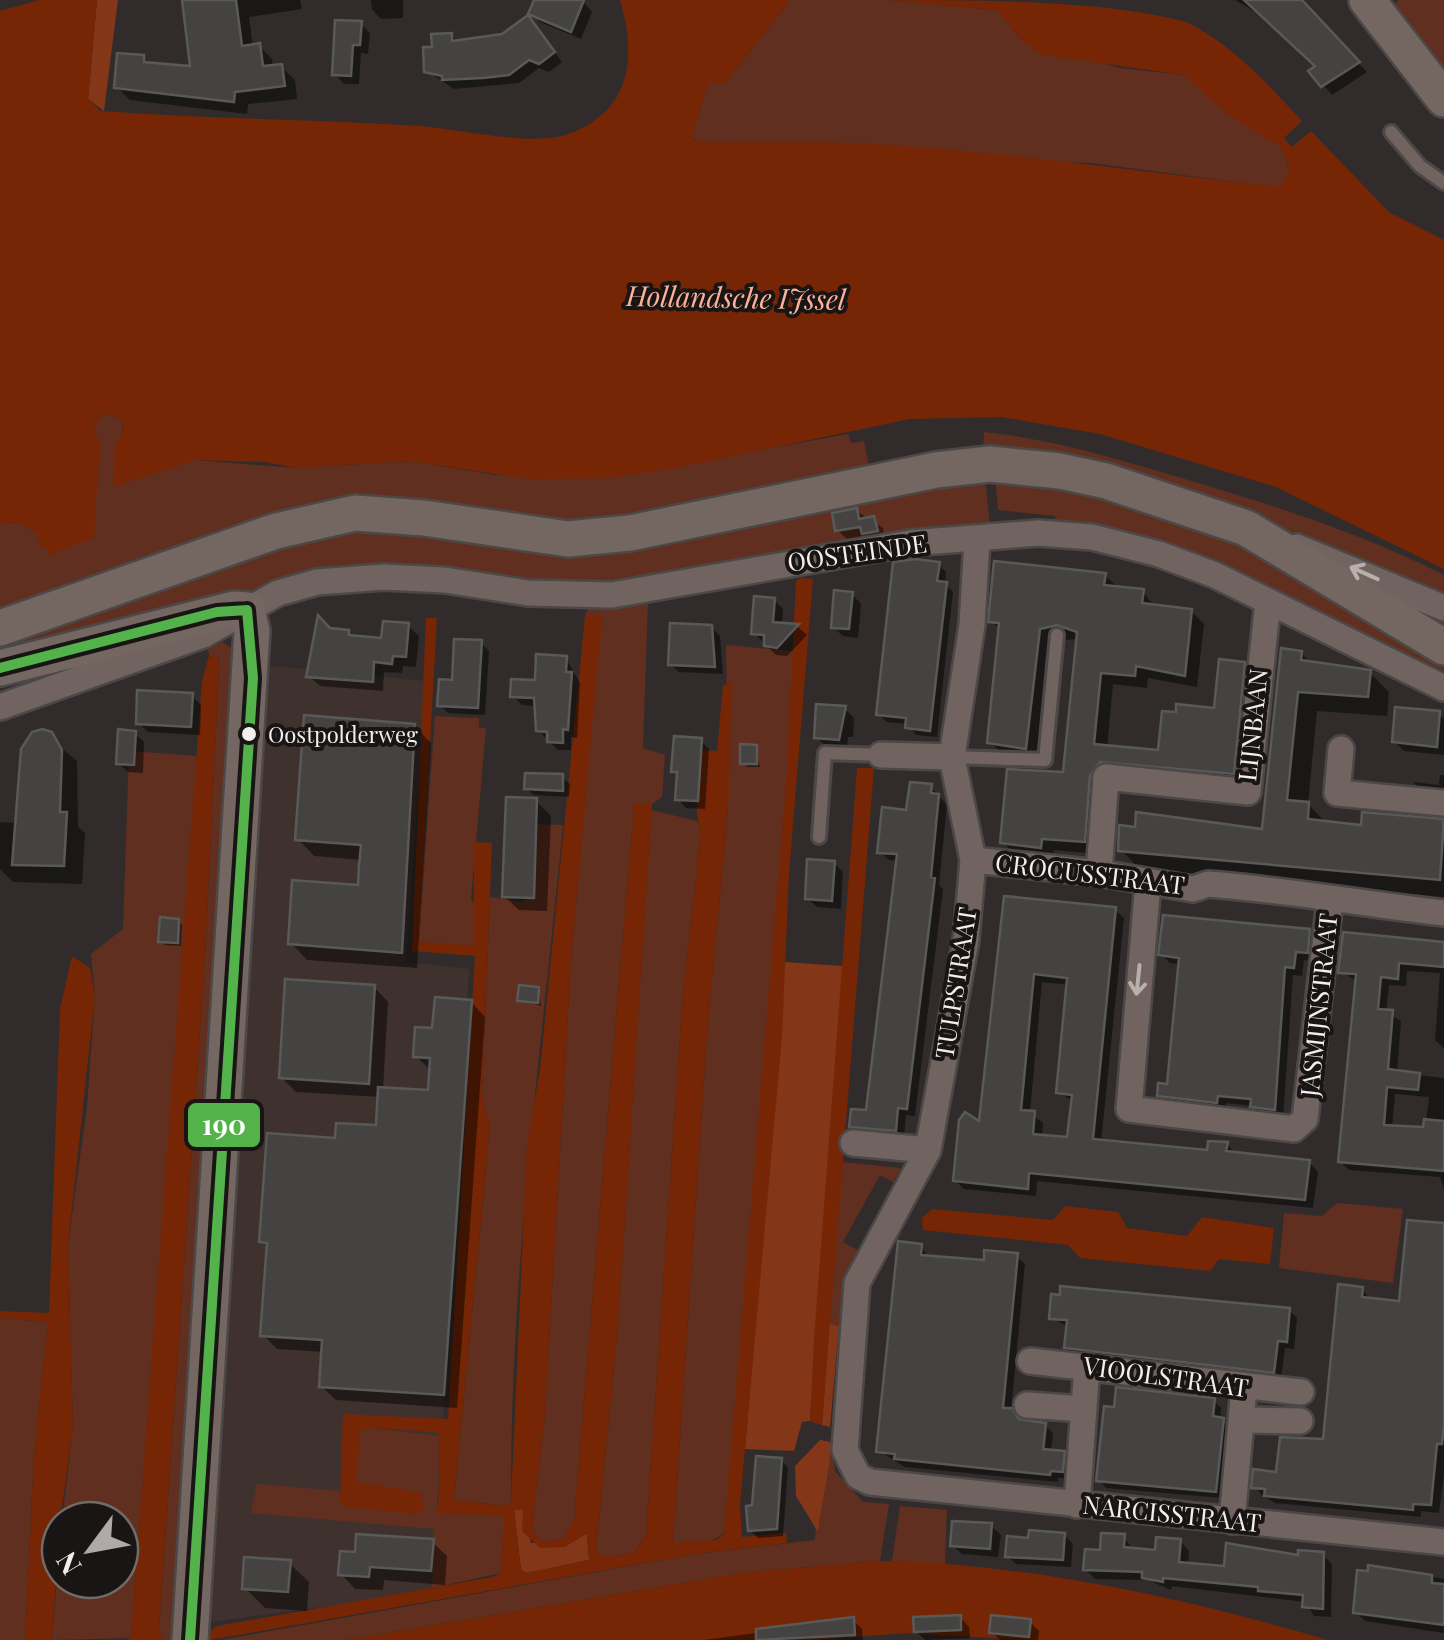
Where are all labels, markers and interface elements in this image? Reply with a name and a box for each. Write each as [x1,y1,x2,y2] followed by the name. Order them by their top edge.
[625,276,847,317] water label: Hollandsche IJssel
[785,525,929,578] street label: OOSTEINDE
[1349,563,1380,581] one-way arrow
[1229,667,1274,783] street label: LIJNBAAN
[268,719,418,749] place label: Oostpolderweg
[239,724,259,744] marker: Oostpolderweg
[994,845,1187,901] street label: CROCUSSTRAAT
[926,905,983,1061] street label: TULPSTRAAT
[1291,912,1344,1099] street label: JASMIJNSTRAAT
[1128,963,1147,996] one-way arrow
[186,1101,262,1149] line badge: 190
[202,1105,246,1142] text: 190
[1080,1347,1251,1403] street label: VIOOLSTRAAT
[1081,1487,1263,1538] street label: NARCISSTRAAT
[40,1500,140,1600] north arrow
[46,1546,89,1582] text: N

